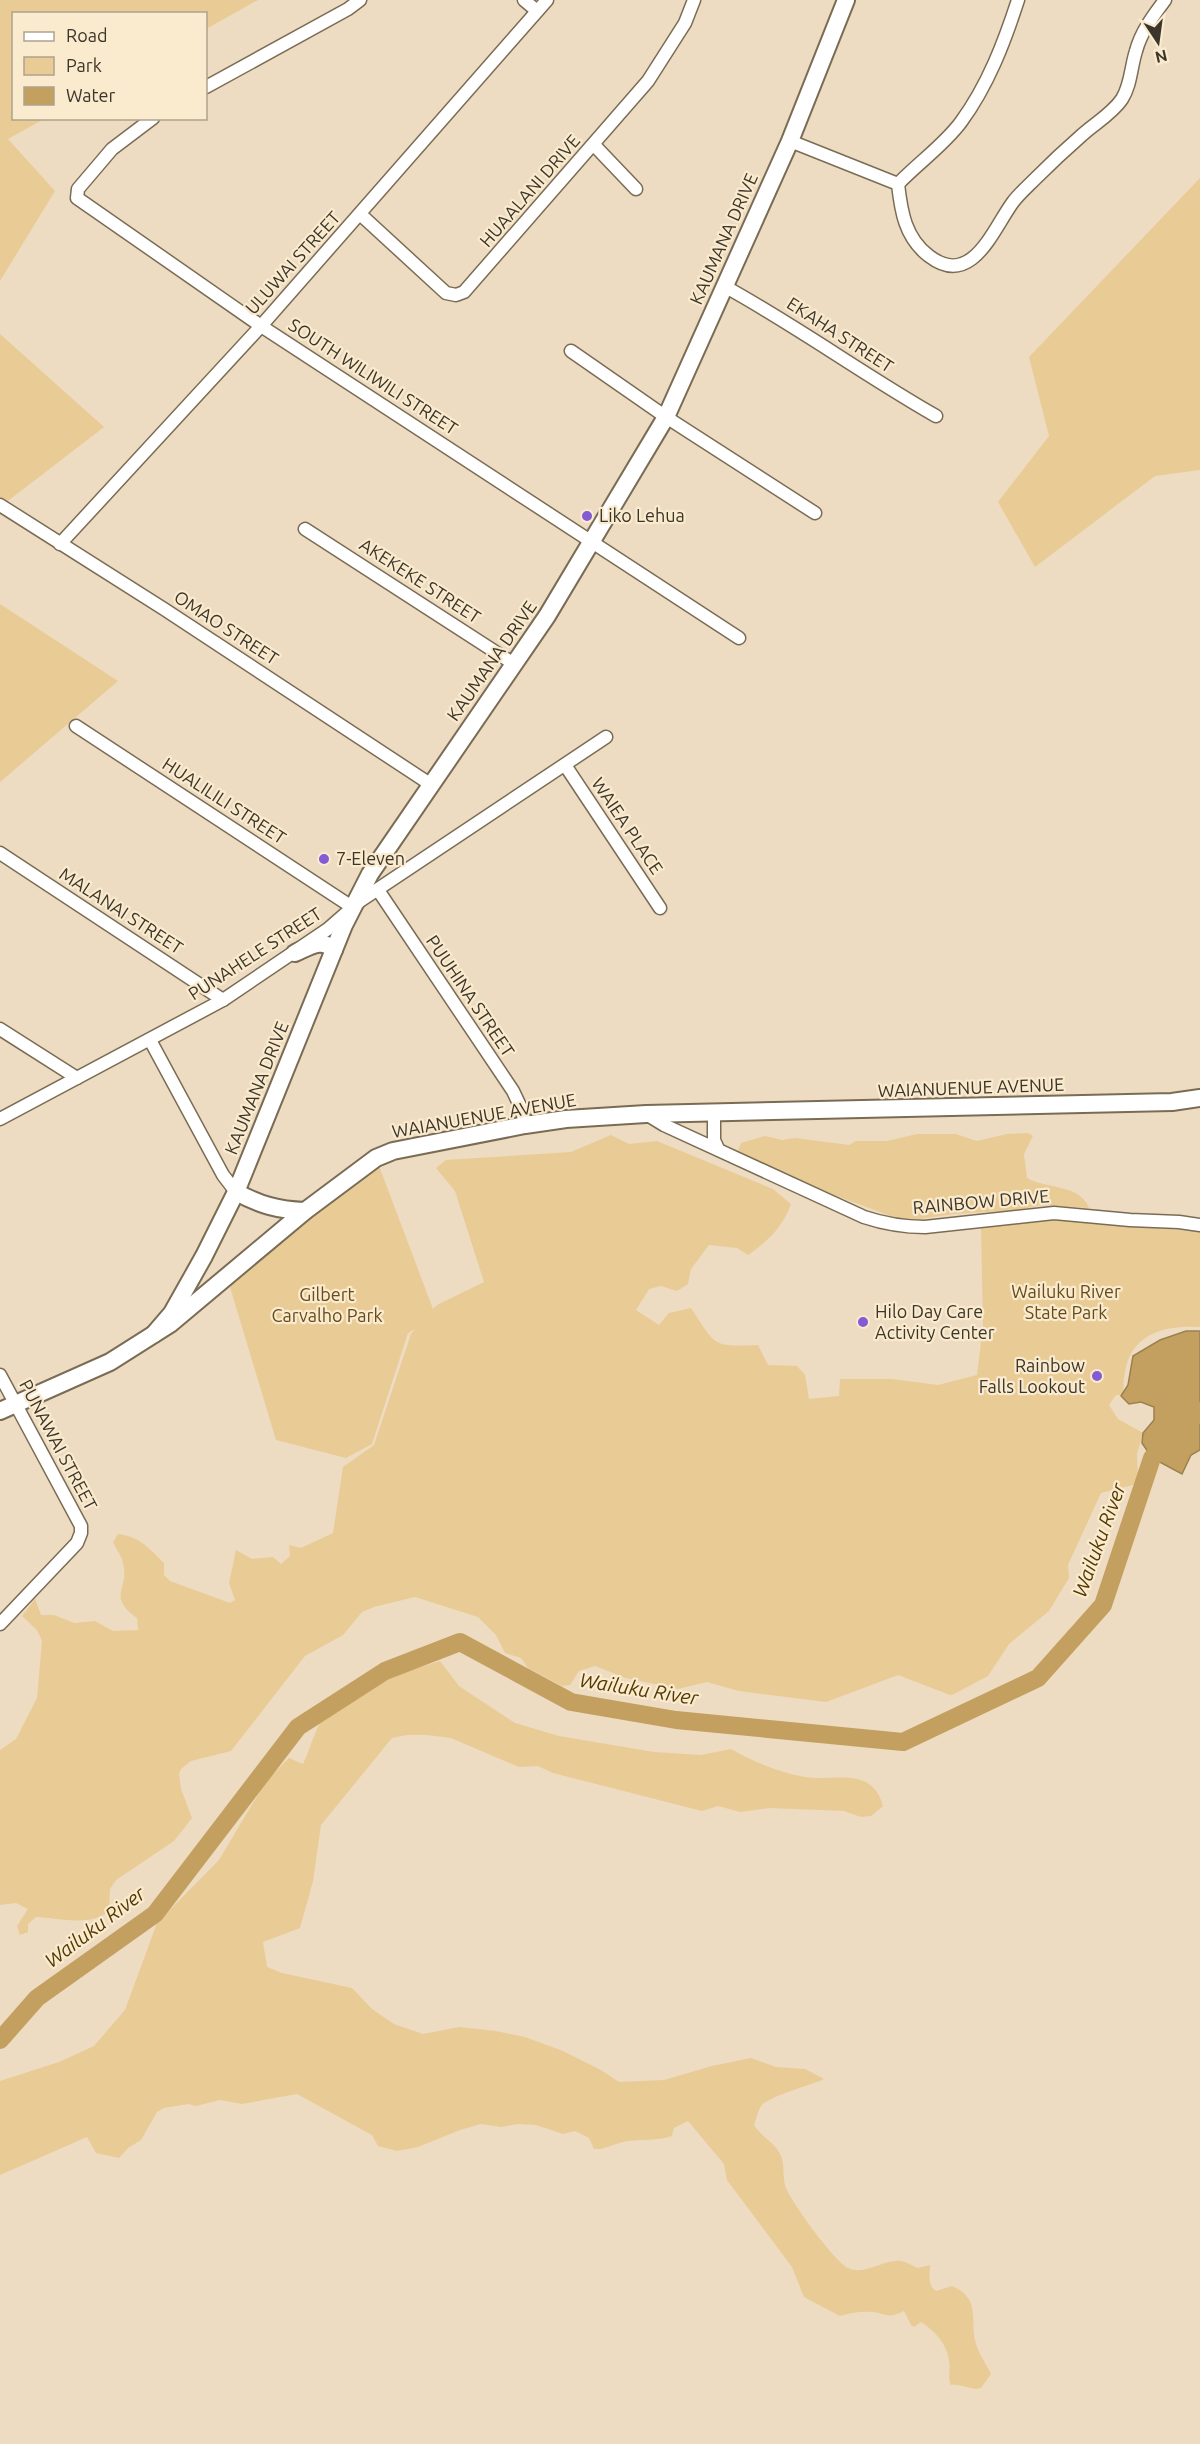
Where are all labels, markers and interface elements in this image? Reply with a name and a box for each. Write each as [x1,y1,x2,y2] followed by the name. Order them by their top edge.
[12,12,207,120] legend
[1128,12,1188,72] north arrow
[66,25,108,45] text: Road
[1154,47,1169,67] text: N
[66,55,102,75] text: Park
[66,85,116,105] text: Water
[475,130,583,250] street label: HUAALANI DRIVE
[685,170,761,307] street label: KAUMANA DRIVE
[241,207,344,318] street label: ULUWAI STREET
[784,292,897,376] street label: EKAHA STREET
[285,314,462,438] street label: SOUTH WILIWILI STREET
[599,505,685,525] place label: Liko Lehua
[580,509,594,523] marker: Liko Lehua
[356,534,485,627] street label: AKEKEKE STREET
[171,586,282,668] street label: OMAO STREET
[442,597,540,724] street label: KAUMANA DRIVE
[159,753,290,847] street label: HUALILILI STREET
[588,773,667,877] street label: WAIEA PLACE
[336,848,405,868] place label: 7-Eleven
[317,852,331,866] marker: 7-Eleven
[56,863,187,957] street label: MALANAI STREET
[184,903,325,1004] street label: PUNAHELE STREET
[423,931,519,1060] street label: PUUHINA STREET
[220,1018,292,1157] street label: KAUMANA DRIVE
[877,1074,1065,1100] street label: WAIANUENUE AVENUE
[390,1089,577,1141] street label: WAIANUENUE AVENUE
[912,1185,1050,1217] street label: RAINBOW DRIVE
[1011,1281,1121,1322] park label: Wailuku River State Park
[272,1284,382,1325] park label: Gilbert Carvalho Park
[875,1301,995,1342] place label: Hilo Day Care Activity Center
[856,1315,870,1329] marker: Hilo Day Care Activity Center
[979,1355,1085,1396] place label: Rainbow Falls Lookout
[1090,1369,1104,1383] marker: Rainbow Falls Lookout
[16,1376,102,1513] street label: PUNAWAI STREET
[1067,1478,1130,1600] water label: Wailuku River
[578,1668,701,1709] water label: Wailuku River
[40,1881,150,1972] water label: Wailuku River

